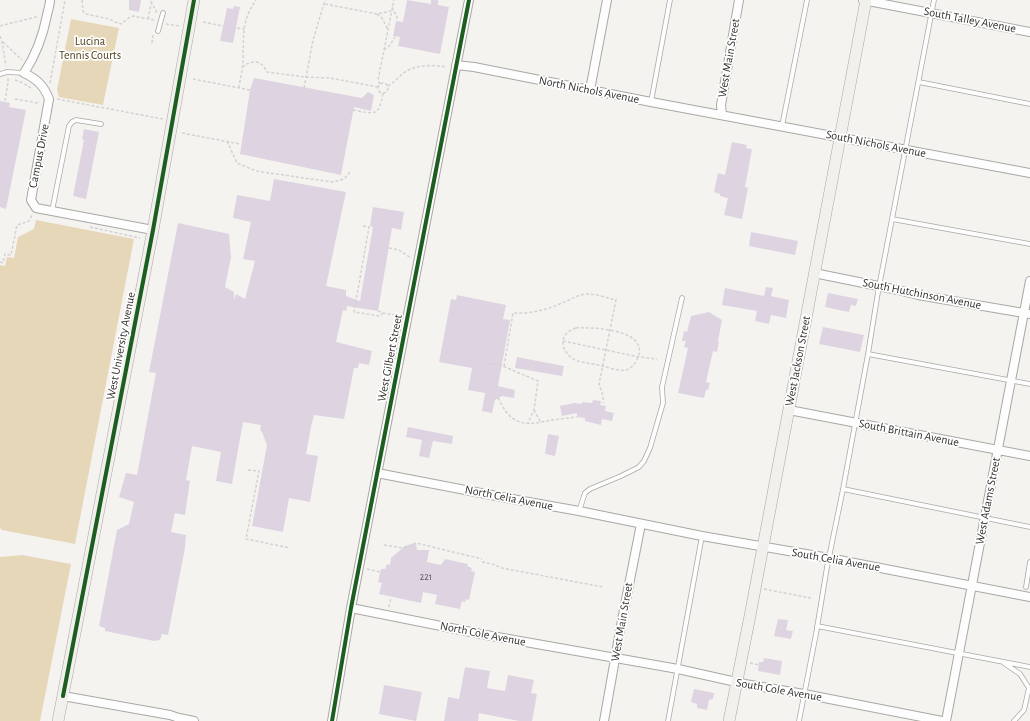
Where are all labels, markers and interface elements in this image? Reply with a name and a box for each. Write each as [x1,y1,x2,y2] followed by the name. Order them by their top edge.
[923,4,1017,36] street label: South Talley Avenue
[715,17,743,99] street label: West Main Street
[59,34,121,62] park label: Lucina Tennis Courts
[538,73,640,107] street label: North Nichols Avenue
[26,123,52,189] street label: Campus Drive
[825,127,927,161] street label: South Nichols Avenue
[861,275,983,313] street label: South Hutchinson Avenue
[103,291,139,401] street label: West University Avenue
[374,313,406,403] street label: West Gilbert Street
[782,315,814,407] street label: West Jackson Street
[858,416,960,450] street label: South Brittain Avenue
[972,456,1004,546] street label: West Adams Street
[464,482,554,514] street label: North Celia Avenue
[791,545,881,575] street label: South Celia Avenue
[420,571,432,583] house number: 221
[608,581,636,663] street label: West Main Street
[439,619,527,649] street label: North Cole Avenue
[735,675,823,705] street label: South Cole Avenue

